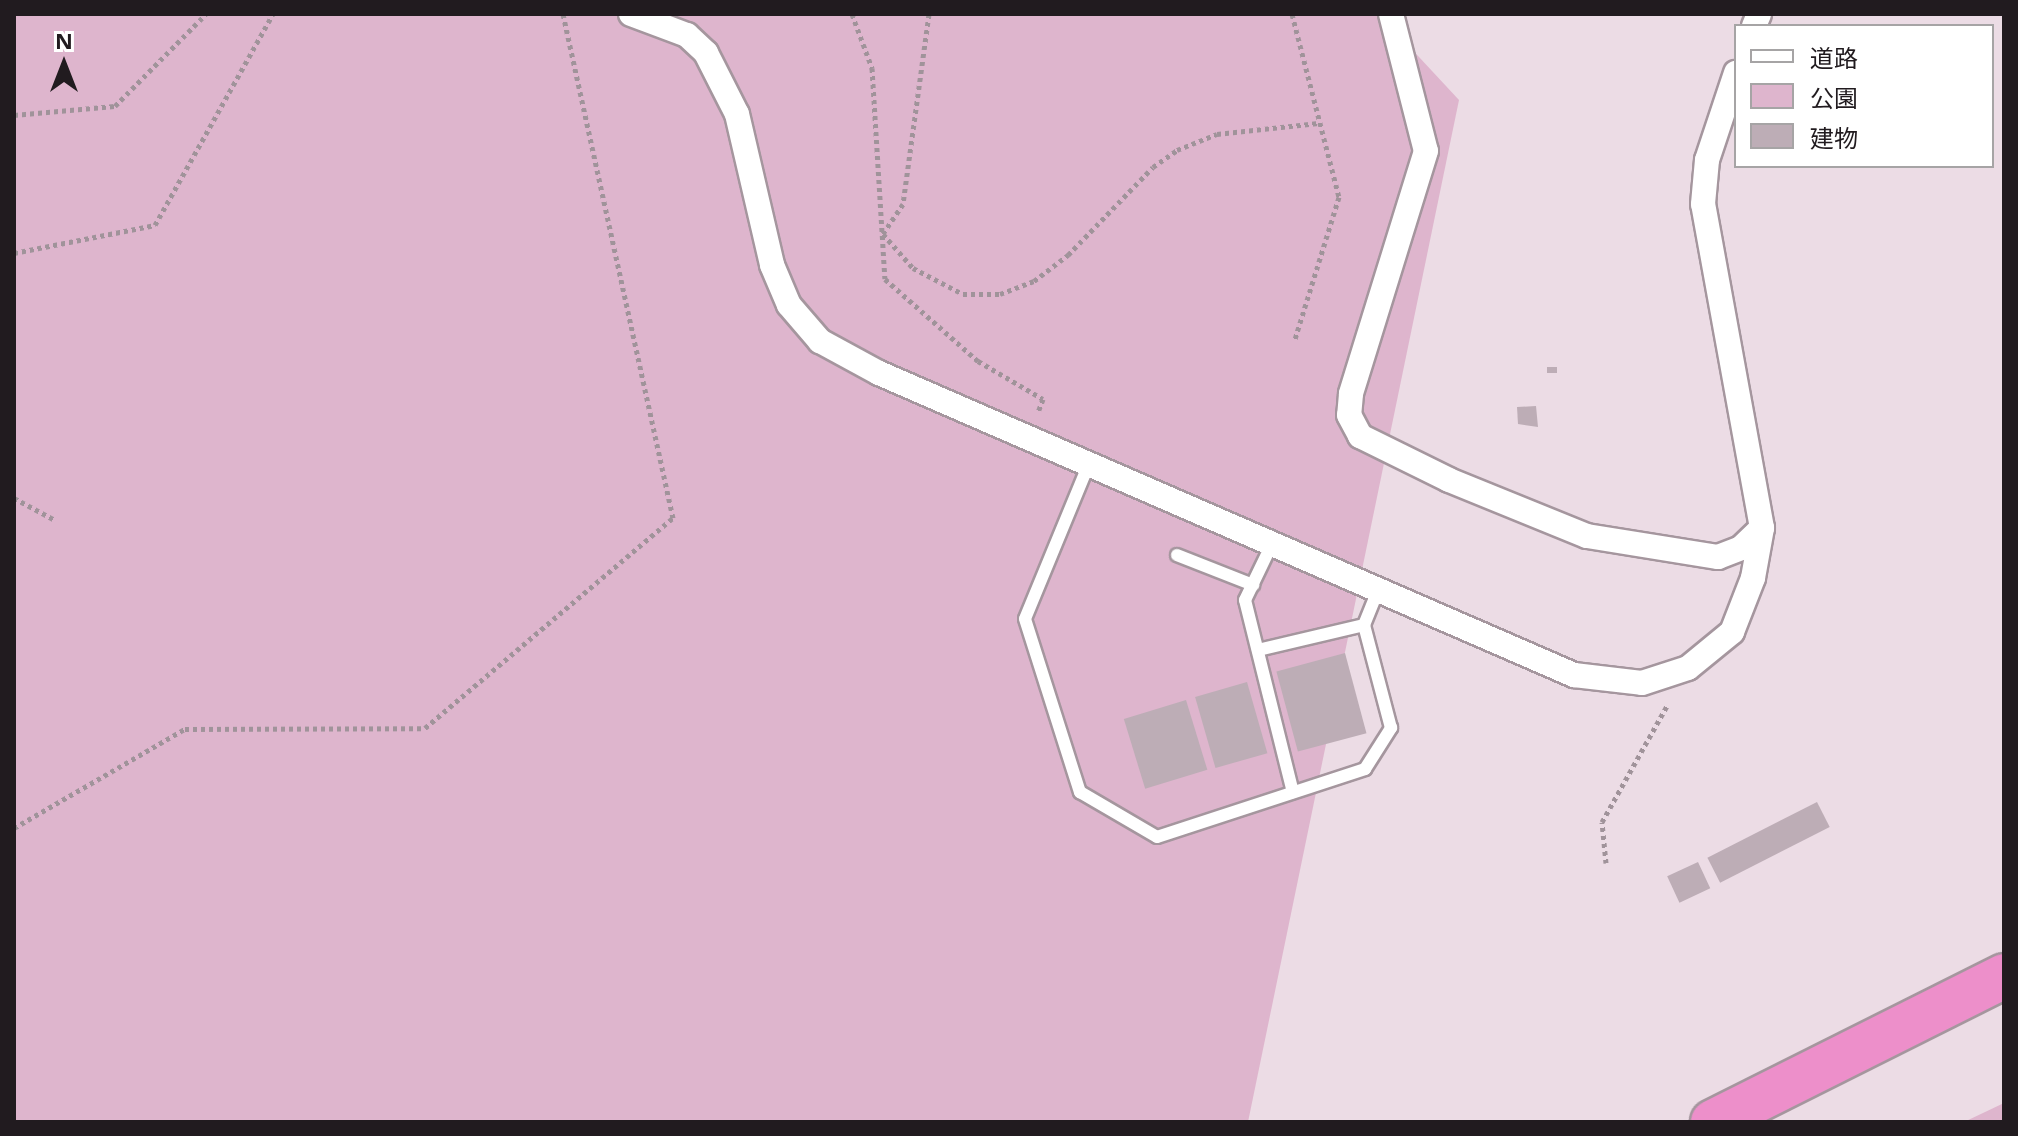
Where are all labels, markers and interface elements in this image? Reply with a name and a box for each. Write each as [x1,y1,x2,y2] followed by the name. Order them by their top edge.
[24,24,104,104] north arrow
[1734,24,1994,168] legend
[55,25,73,55] text: N
[1810,41,1858,74] text: 道路
[1810,81,1858,114] text: 公園
[1810,121,1858,154] text: 建物

